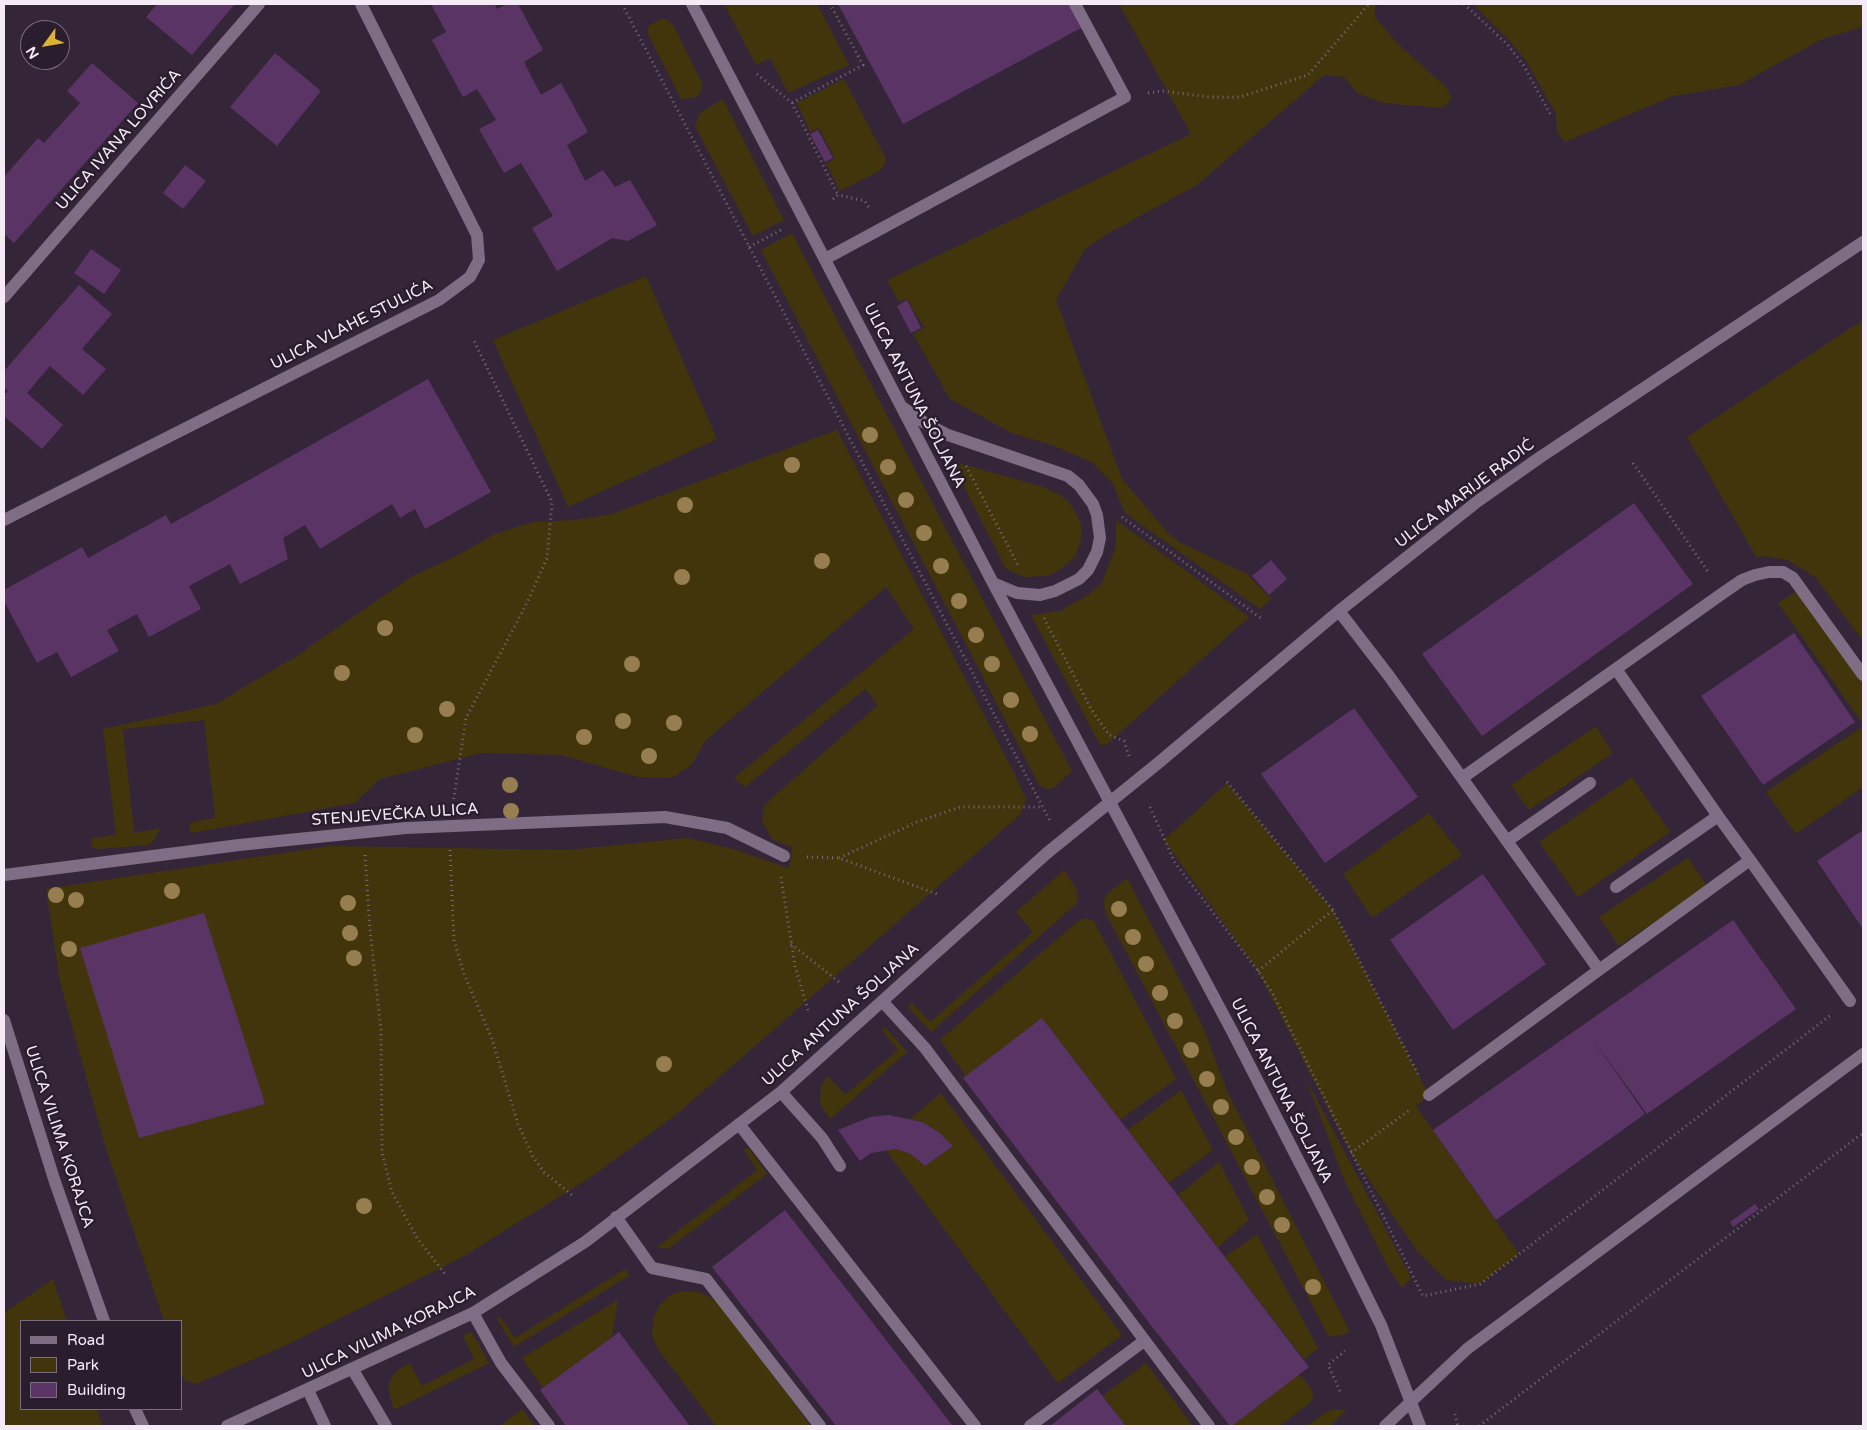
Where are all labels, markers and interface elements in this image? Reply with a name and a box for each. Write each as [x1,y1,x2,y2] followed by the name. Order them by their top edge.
[20,20,70,70] north arrow
[23,43,43,62] text: N
[52,65,186,215] street label: ULICA IVANA LOVRIĆA
[268,276,436,374] street label: ULICA VLAHE STULIĆA
[859,300,969,492] street label: ULICA ANTUNA ŠOLJANA
[1392,435,1538,553] street label: ULICA MARIJE RADIĆ
[311,800,479,830] street label: STENJEVEČKA ULICA
[758,939,924,1091] street label: ULICA ANTUNA ŠOLJANA
[1226,995,1336,1187] street label: ULICA ANTUNA ŠOLJANA
[20,1043,98,1231] street label: ULICA VILIMA KORAJCA
[299,1282,479,1384] street label: ULICA VILIMA KORAJCA
[20,1320,182,1410] legend
[67,1331,105,1349] text: Road
[67,1356,99,1374] text: Park
[67,1381,126,1399] text: Building

